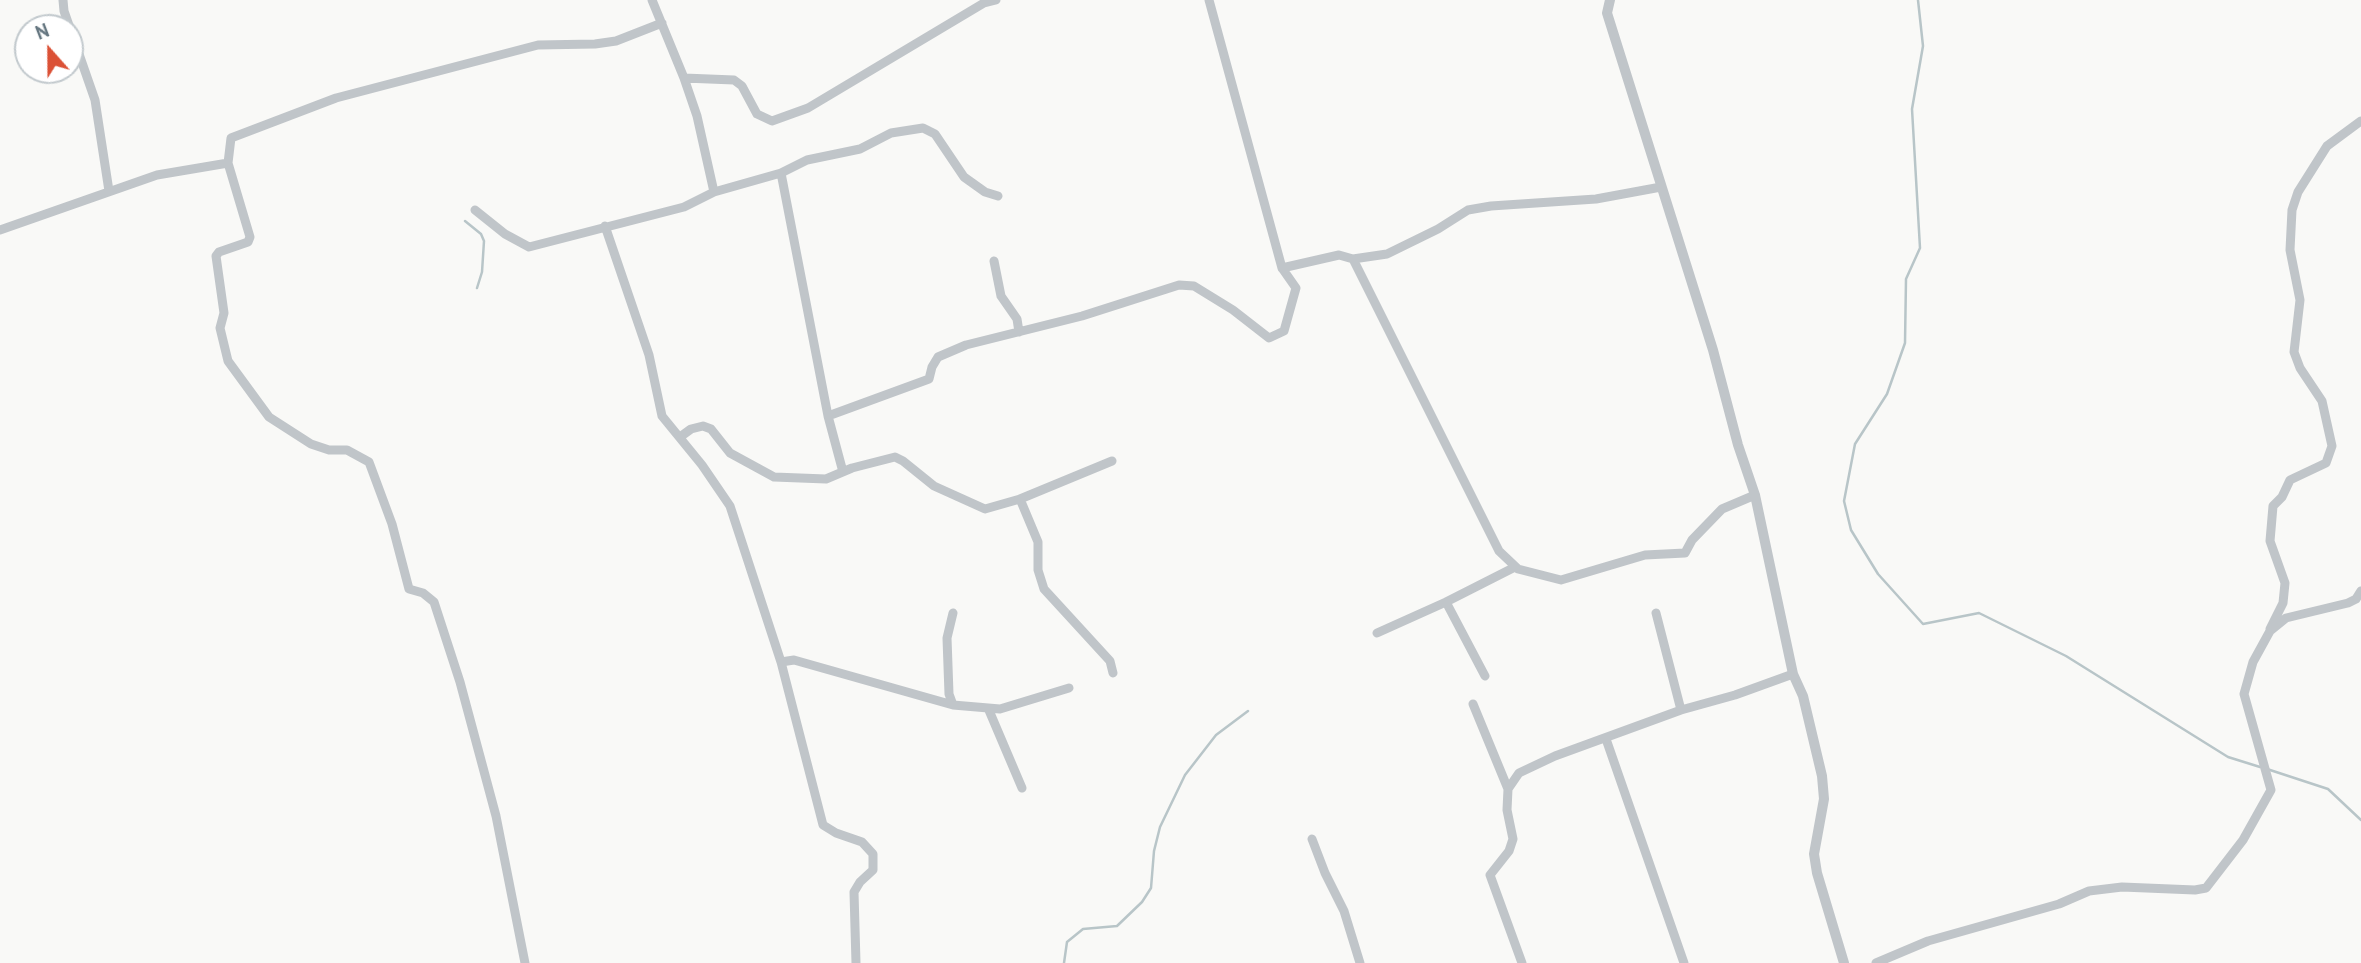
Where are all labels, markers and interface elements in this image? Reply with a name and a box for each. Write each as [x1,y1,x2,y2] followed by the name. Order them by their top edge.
[14,14,84,84] north arrow
[32,18,52,45] text: N

